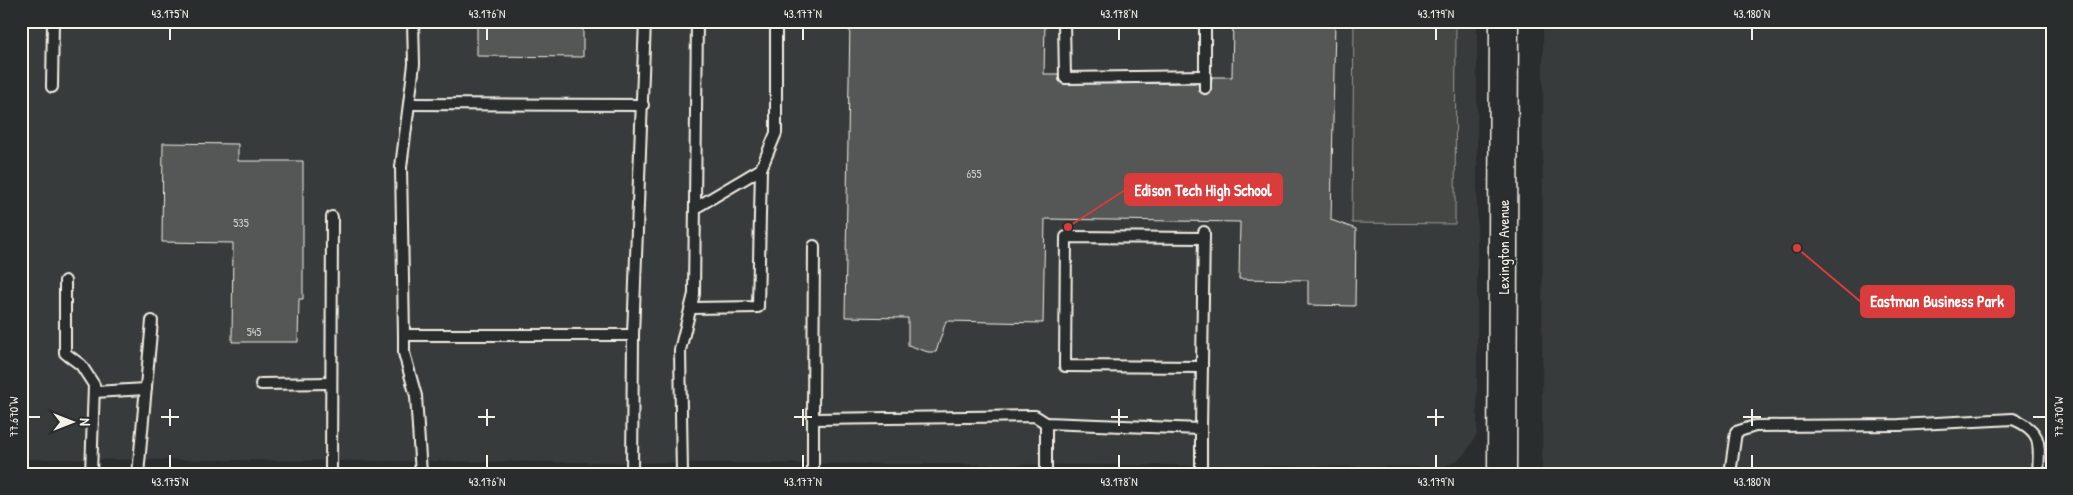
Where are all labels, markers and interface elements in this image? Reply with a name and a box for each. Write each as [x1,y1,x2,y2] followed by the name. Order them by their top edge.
[152,5,188,22] text: 43.175°N
[469,5,505,22] text: 43.176°N
[784,5,822,22] text: 43.177°N
[1100,5,1138,22] text: 43.178°N
[1418,5,1454,22] text: 43.179°N
[1734,5,1770,22] text: 43.180°N
[967,165,981,182] house number: 655
[1125,174,1282,205] callout: Edison Tech High School
[1135,179,1272,202] text: Edison Tech High School
[1493,200,1514,294] street label: Lexington Avenue
[233,214,249,231] house number: 535
[1861,286,2014,317] callout: Eastman Business Park
[1870,290,2004,312] text: Eastman Business Park
[247,323,261,340] house number: 545
[5,396,22,437] text: 77.670°W
[2050,396,2067,437] text: 77.670°W
[48,398,98,448] north arrow
[76,418,95,426] text: N
[152,473,188,490] text: 43.175°N
[469,473,505,490] text: 43.176°N
[784,473,822,490] text: 43.177°N
[1100,473,1138,490] text: 43.178°N
[1418,473,1454,490] text: 43.179°N
[1734,473,1770,490] text: 43.180°N

